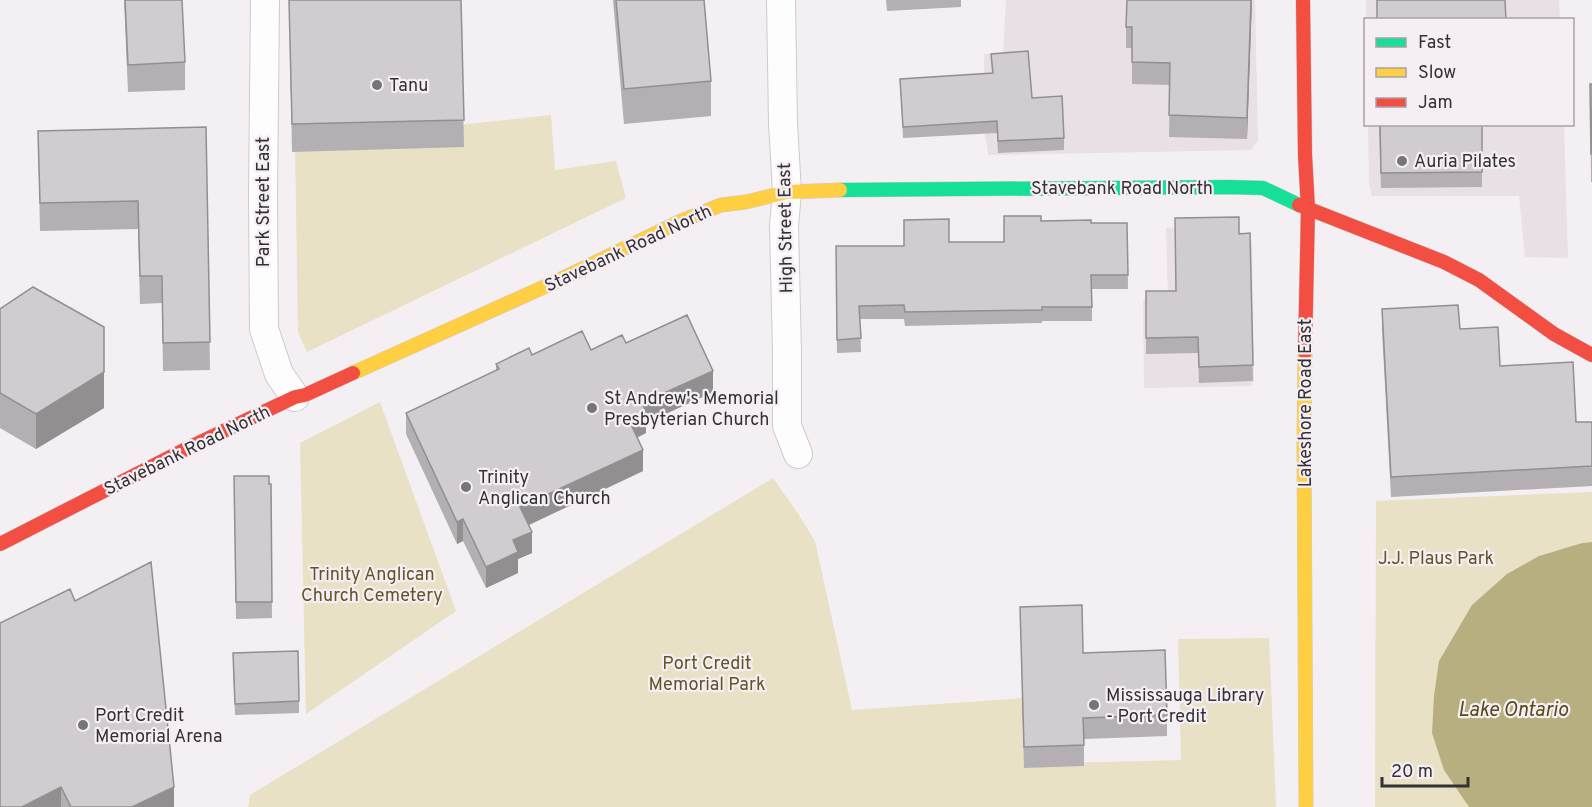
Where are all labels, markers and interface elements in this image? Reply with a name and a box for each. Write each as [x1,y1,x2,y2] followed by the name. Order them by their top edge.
[1364,18,1574,126] legend
[1418,32,1451,55] text: Fast
[1418,62,1456,85] text: Slow
[389,75,428,98] place label: Tanu
[370,78,384,92] marker: Tanu
[1418,92,1453,115] text: Jam
[253,137,276,267] street label: Park Street East
[1414,151,1516,174] place label: Auria Pilates
[1395,154,1409,168] marker: Auria Pilates
[774,162,799,294] street label: High Street East
[1031,178,1213,201] street label: Stavebank Road North
[541,200,716,298] street label: Stavebank Road North
[1295,319,1318,487] street label: Lakeshore Road East
[604,388,779,432] place label: St Andrew's Memorial Presbyterian Church
[101,401,274,502] street label: Stavebank Road North
[585,401,599,415] marker: St Andrew's Memorial Presbyterian Church
[478,467,611,511] place label: Trinity Anglican Church
[459,480,473,494] marker: Trinity Anglican Church
[1378,548,1494,571] park label: J.J. Plaus Park
[301,564,443,608] park label: Trinity Anglican Church Cemetery
[649,653,765,697] park label: Port Credit Memorial Park
[1106,685,1264,729] place label: Mississauga Library - Port Credit
[1087,698,1101,712] marker: Mississauga Library - Port Credit
[1458,698,1568,724] water label: Lake Ontario
[95,705,222,749] place label: Port Credit Memorial Arena
[76,718,90,732] marker: Port Credit Memorial Arena
[1382,750,1468,788] scale bar
[1391,761,1433,784] text: 20 m

